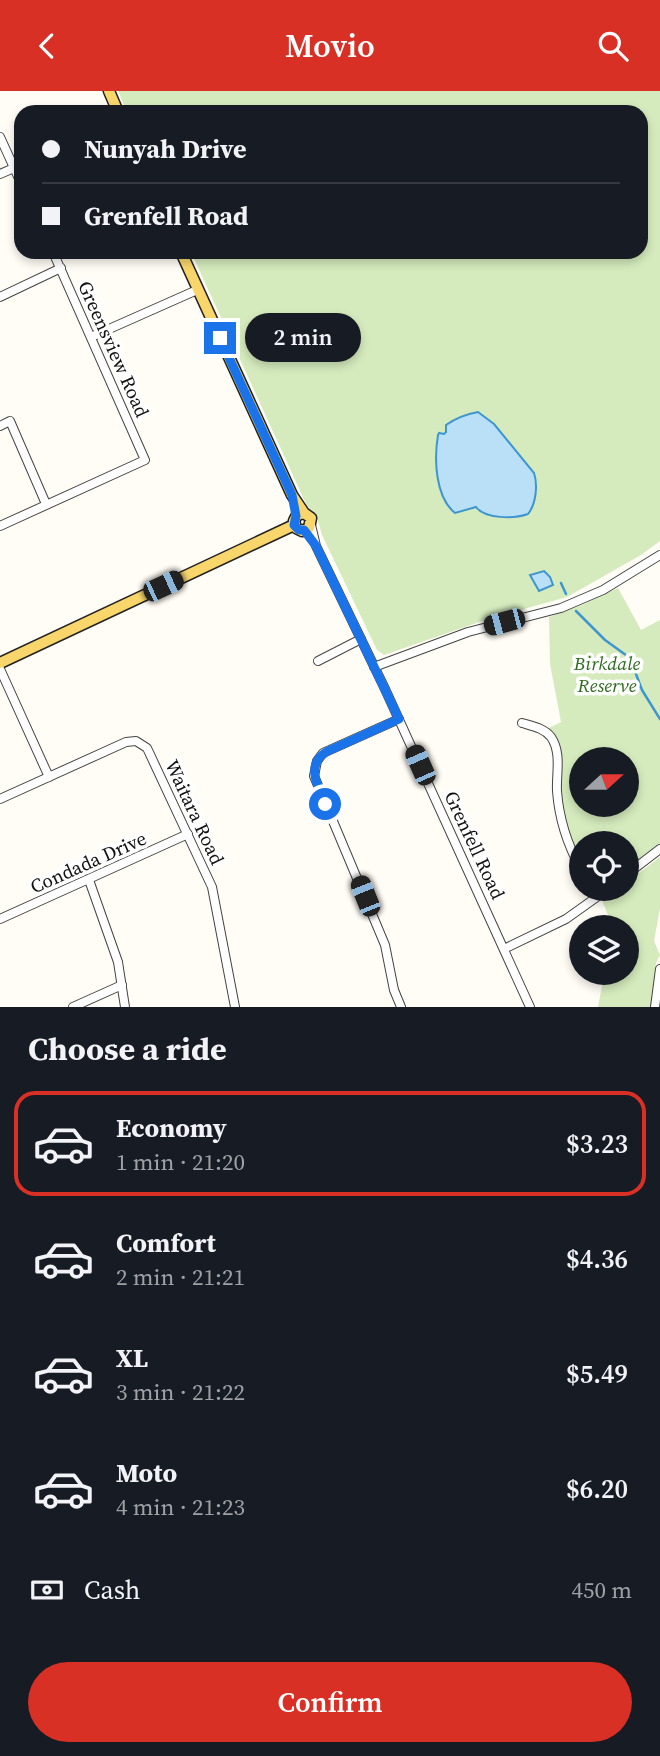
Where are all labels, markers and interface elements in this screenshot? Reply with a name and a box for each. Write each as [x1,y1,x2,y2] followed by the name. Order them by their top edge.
[285,24,375,68] text: Movio
[28,27,66,65] icon: back
[594,27,632,65] icon: search
[84,131,247,167] text: Nunyah Drive
[84,198,248,234] text: Grenfell Road
[72,277,156,422] street label: Greensview Road
[244,313,360,363] callout: 2 min
[273,321,333,353] text: 2 min
[204,322,236,354] route end
[140,568,187,604] car
[481,606,528,638] car
[573,650,640,698] park label: Birkdale Reserve
[402,742,439,788] car
[569,747,639,817] north arrow
[569,747,639,985] map controls
[159,755,231,869] street label: Waitara Road
[439,787,512,904] street label: Grenfell Road
[309,788,341,820] route start
[26,825,150,899] street label: Condada Drive
[569,831,639,901] button: locate
[348,873,383,919] car
[569,915,639,985] button: layers
[28,1027,227,1071] text: Choose a ride
[116,1110,227,1146] text: Economy
[32,1112,95,1175] icon: car
[566,1126,628,1162] text: $3.23
[116,1146,245,1178] text: 1 min · 21:20
[116,1225,216,1261] text: Comfort
[32,1227,95,1290] icon: car
[566,1241,628,1277] text: $4.36
[116,1261,245,1293] text: 2 min · 21:21
[116,1340,148,1376] text: XL
[32,1342,95,1405] icon: car
[566,1356,628,1392] text: $5.49
[116,1376,245,1408] text: 3 min · 21:22
[116,1455,177,1491] text: Moto
[32,1457,95,1520] icon: car
[566,1471,628,1507] text: $6.20
[116,1491,245,1523] text: 4 min · 21:23
[28,1571,66,1609] icon: cash
[84,1572,140,1608] text: Cash
[571,1574,632,1606] text: 450 m
[28,1662,632,1742] button: Confirm

